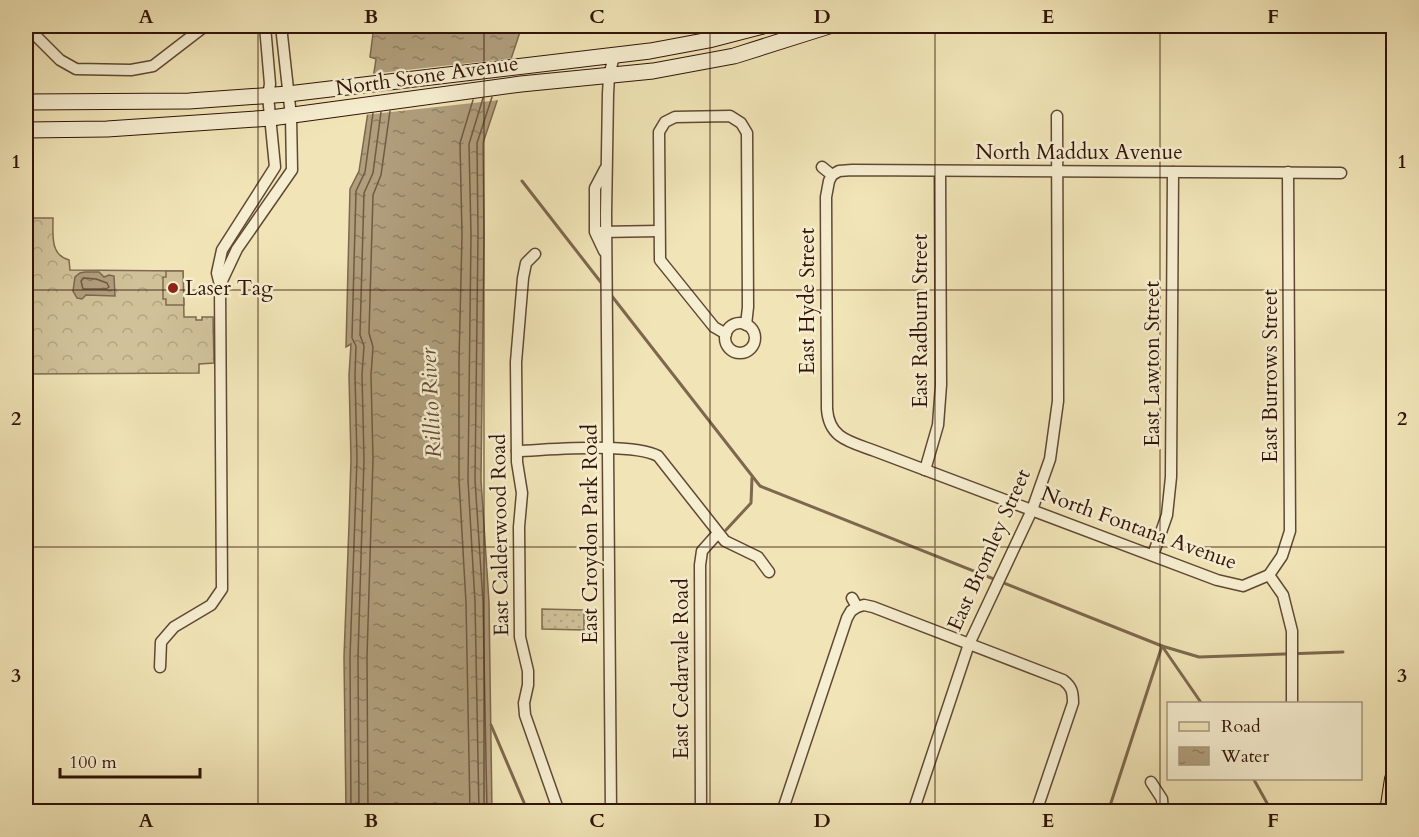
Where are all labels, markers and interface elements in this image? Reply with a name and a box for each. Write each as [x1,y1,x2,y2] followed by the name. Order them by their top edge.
[138,3,154,30] text: A
[364,3,378,30] text: B
[589,3,605,30] text: C
[813,3,831,30] text: D
[1042,3,1054,30] text: E
[1267,3,1279,30] text: F
[334,49,520,103] street label: North Stone Avenue
[975,138,1183,167] street label: North Maddux Avenue
[11,148,21,175] text: 1
[1397,148,1407,175] text: 1
[793,227,822,374] street label: East Hyde Street
[906,233,935,408] street label: East Radburn Street
[185,274,273,303] place label: Laser Tag
[166,281,180,295] marker: Laser Tag
[1138,281,1167,447] street label: East Lawton Street
[1256,289,1285,463] street label: East Burrows Street
[413,346,449,459] water label: Rillito River
[11,405,21,432] text: 2
[1397,405,1407,432] text: 2
[576,424,605,644] street label: East Croydon Park Road
[484,433,516,637] street label: East Calderwood Road
[940,464,1038,636] street label: East Bromley Street
[1037,479,1241,577] street label: North Fontana Avenue
[667,578,696,760] street label: East Cedarvale Road
[11,662,21,689] text: 3
[1397,662,1407,689] text: 3
[1167,702,1362,780] legend
[1221,714,1261,739] text: Road
[60,741,200,779] scale bar
[1220,744,1270,769] text: Water
[69,750,117,775] text: 100 m
[138,807,154,834] text: A
[364,807,378,834] text: B
[589,807,605,834] text: C
[813,807,831,834] text: D
[1042,807,1054,834] text: E
[1267,807,1279,834] text: F

